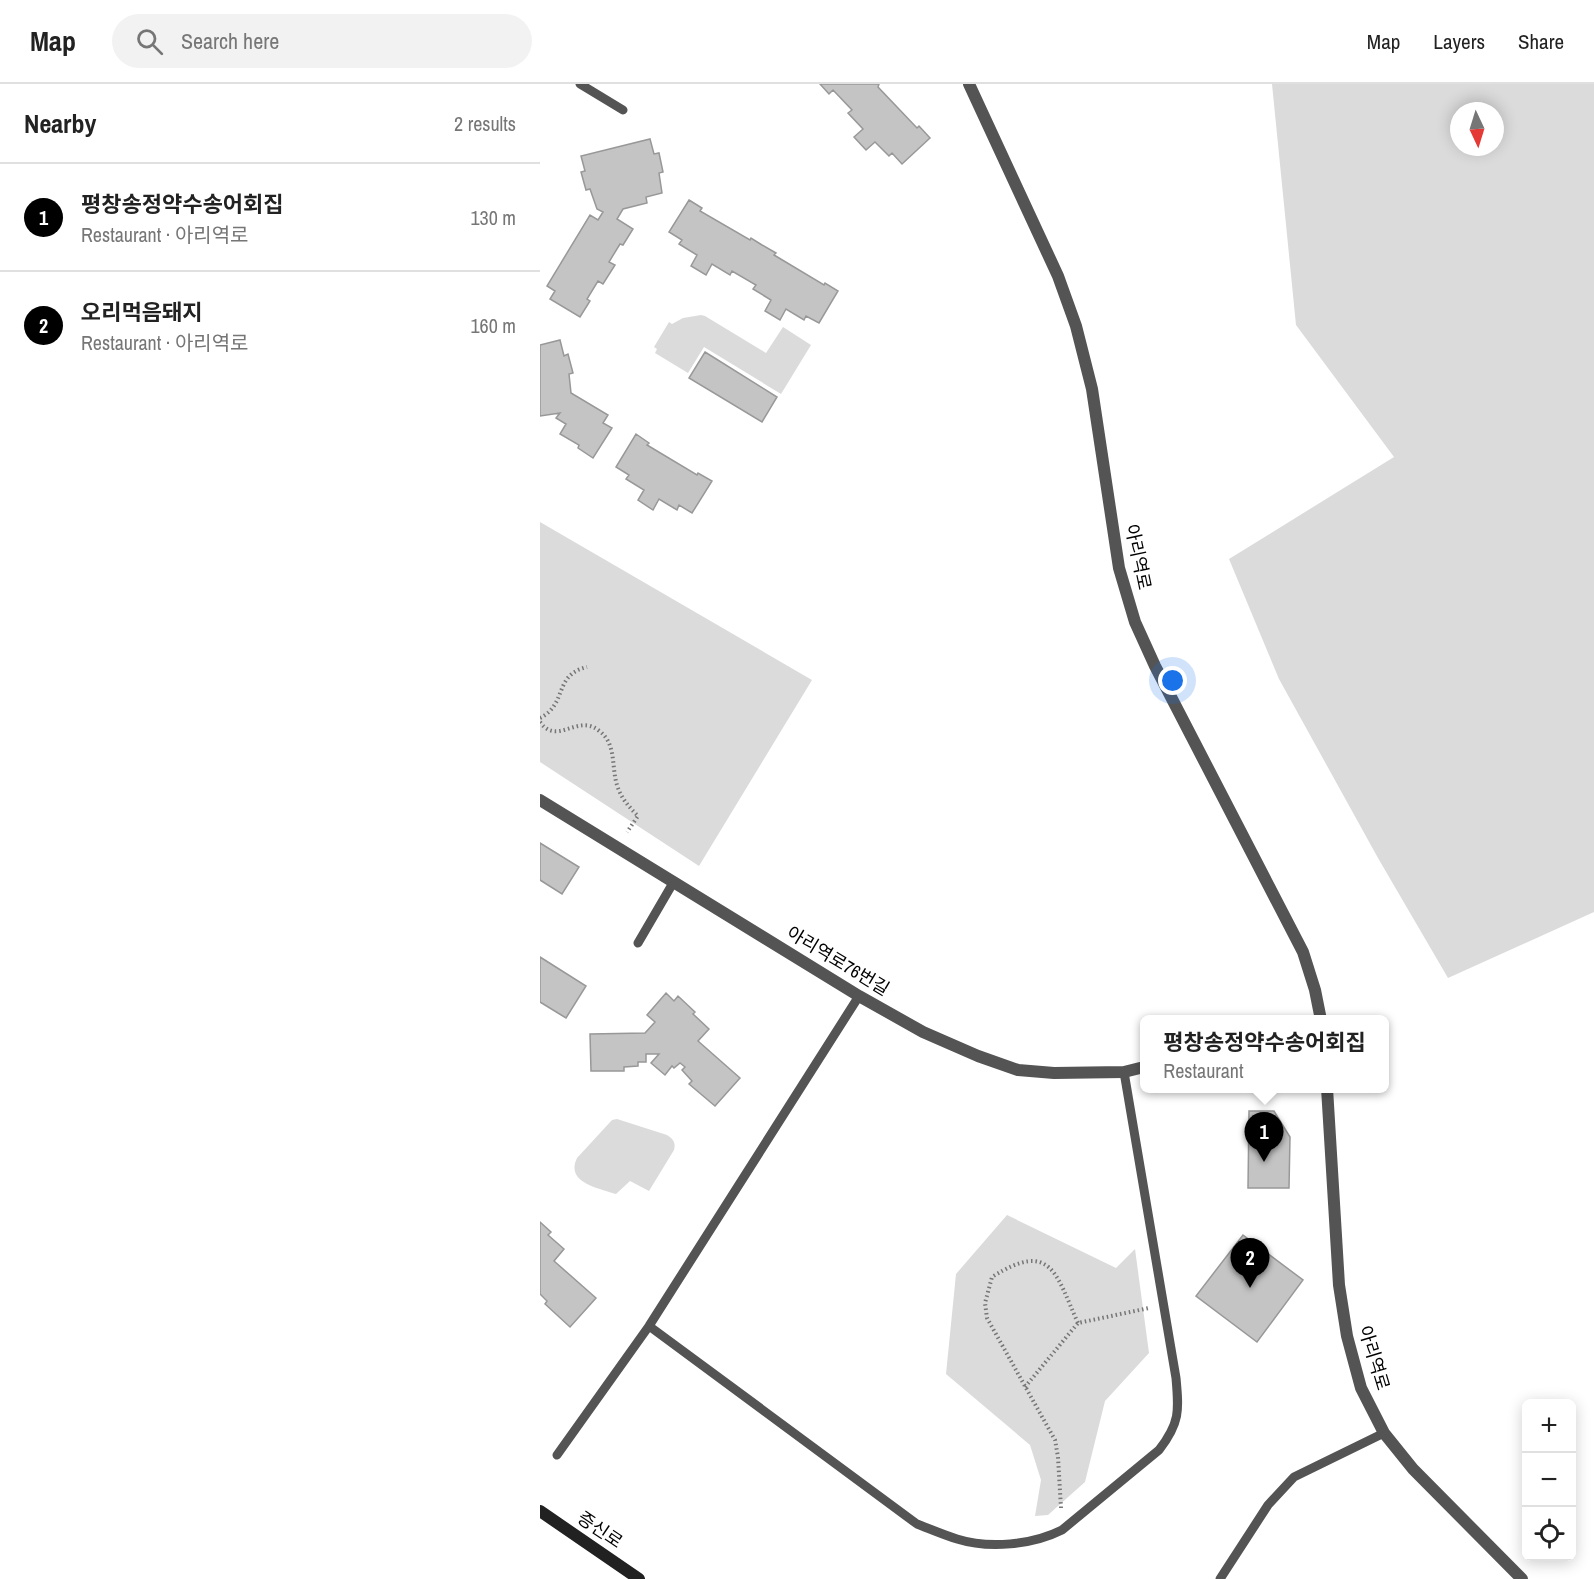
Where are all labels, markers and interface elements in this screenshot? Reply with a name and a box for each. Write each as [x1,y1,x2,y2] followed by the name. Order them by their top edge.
[112,14,532,68] search box
[30,22,76,60] text: Map
[133,25,166,58] icon: search
[181,26,279,56] text: Search here
[1367,27,1400,56] text: Map
[1433,27,1485,56] text: Layers
[1518,27,1564,56] text: Share
[1450,102,1504,156] north arrow
[24,106,96,141] text: Nearby
[454,110,516,137] text: 2 results
[81,189,283,219] text: 평창송정약수송어회집
[39,204,48,231] text: 1
[470,204,516,231] text: 130 m
[81,221,249,248] text: Restaurant · 아리역로
[81,297,202,327] text: 오리먹음돼지
[39,312,48,339] text: 2
[470,312,516,339] text: 160 m
[81,329,249,356] text: Restaurant · 아리역로
[1119,522,1158,592] street label: 아리역로
[1158,666,1187,695] your location
[782,920,894,1001] street label: 아리역로76번길
[1140,1015,1389,1093] popup
[1163,1027,1366,1057] text: 평창송정약수송어회집
[1163,1057,1244,1084] text: Restaurant
[1244,1112,1284,1162] pin: 1
[1230,1238,1270,1288] pin: 2
[1353,1323,1396,1393] street label: 아리역로
[1522,1399,1576,1561] map controls
[1522,1399,1576,1453] button: +
[1522,1453,1576,1507] button: −
[573,1505,628,1554] street label: 증신로
[1522,1507,1576,1561] button: locate

